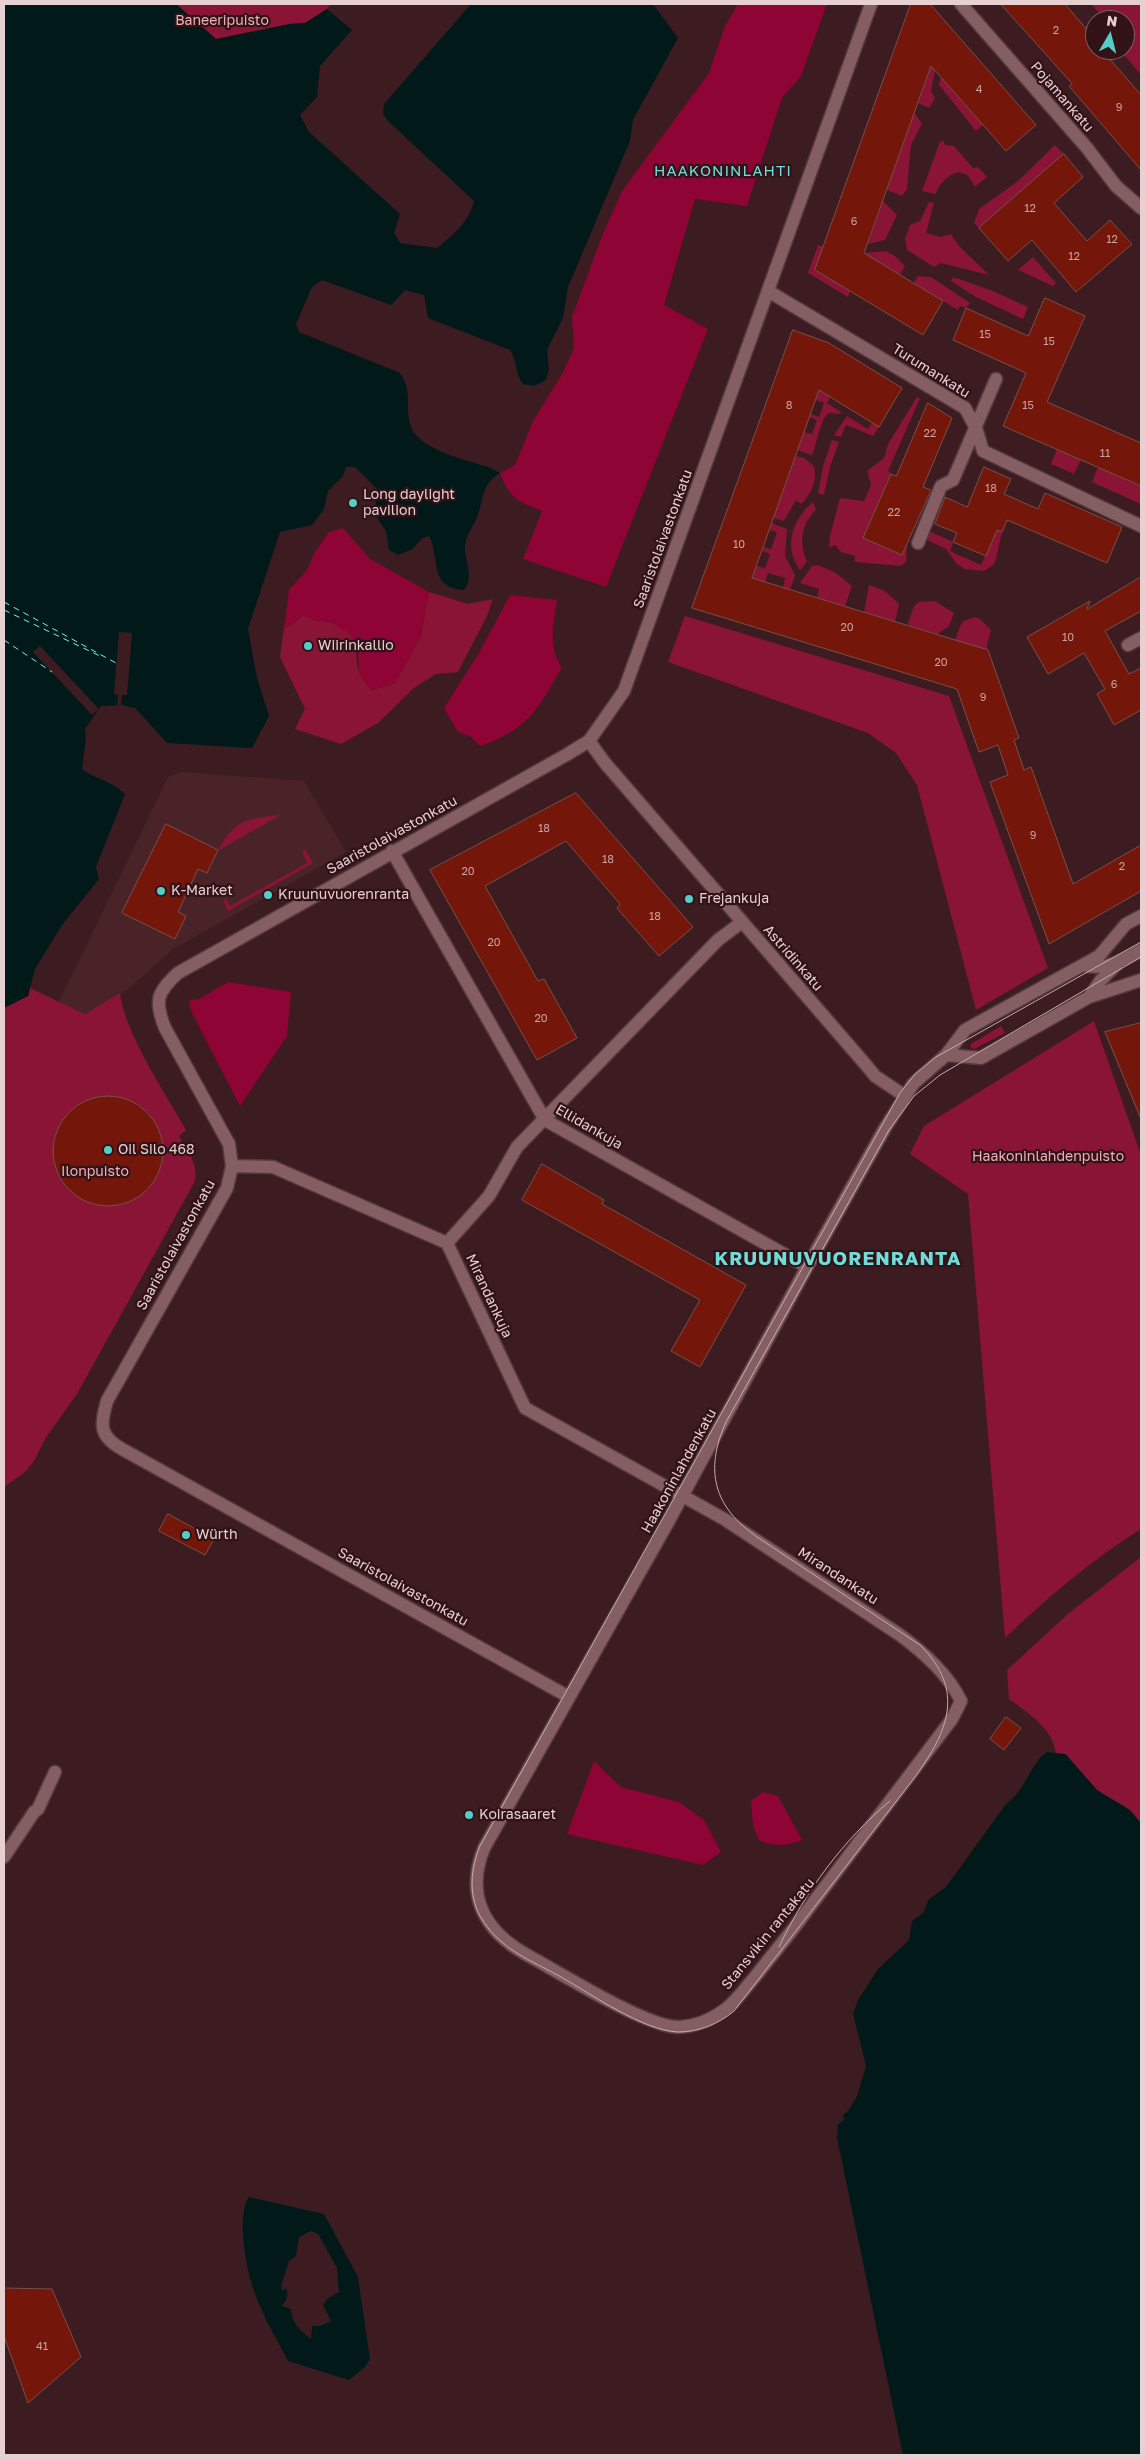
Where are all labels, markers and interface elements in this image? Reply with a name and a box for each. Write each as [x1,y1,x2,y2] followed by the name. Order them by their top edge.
[1085,10,1135,60] north arrow
[1106,11,1118,30] text: N
[175,13,269,29] park label: Baneeripuisto
[1053,24,1059,38] house number: 2
[1027,58,1097,136] street label: Pojamankatu
[976,83,982,97] house number: 4
[1116,101,1122,115] house number: 9
[652,162,794,180] district label: HAAKONINLAHTI
[1024,202,1036,216] house number: 12
[851,215,857,229] house number: 6
[1106,233,1118,247] house number: 12
[1068,250,1080,264] house number: 12
[979,328,991,342] house number: 15
[1043,335,1055,349] house number: 15
[889,340,973,402] street label: Turumankatu
[786,399,792,413] house number: 8
[1022,399,1034,413] house number: 15
[924,427,936,441] house number: 22
[1100,447,1110,461] house number: 11
[630,467,696,611] street label: Saaristolaivastonkatu
[985,482,997,496] house number: 18
[363,487,455,520] place label: Long daylight pavilion
[347,497,359,509] marker: Long daylight pavilion
[888,506,900,520] house number: 22
[733,538,745,552] house number: 10
[840,621,854,635] house number: 20
[1062,631,1074,645] house number: 10
[318,638,394,654] place label: Wiirinkallio
[302,640,314,652] marker: Wiirinkallio
[934,656,948,670] house number: 20
[1111,678,1117,692] house number: 6
[980,691,986,705] house number: 9
[324,792,460,878] street label: Saaristolaivastonkatu
[538,822,550,836] house number: 18
[1030,829,1036,843] house number: 9
[602,853,614,867] house number: 18
[1119,860,1125,874] house number: 2
[461,865,475,879] house number: 20
[171,883,233,899] place label: K-Market
[155,885,167,897] marker: K-Market
[278,887,409,903] place label: Kruunuvuorenranta
[262,889,274,901] marker: Kruunuvuorenranta
[699,891,769,907] place label: Frejankuja
[683,893,695,905] marker: Frejankuja
[649,910,661,924] house number: 18
[760,921,826,995] street label: Astridinkatu
[487,936,501,950] house number: 20
[534,1012,548,1026] house number: 20
[553,1101,625,1153] street label: Ellidankuja
[118,1142,195,1158] place label: Oil Silo 468
[102,1144,114,1156] marker: Oil Silo 468
[972,1149,1124,1165] park label: Haakoninlahdenpuisto
[61,1164,129,1180] park label: Ilonpuisto
[133,1177,219,1313] street label: Saaristolaivastonkatu
[712,1248,964,1270] district label: KRUUNUVUORENRANTA
[462,1251,516,1341] street label: Mirandankuja
[638,1406,720,1536] street label: Haakoninlahdenkatu
[196,1527,238,1543] place label: Würth
[180,1529,192,1541] marker: Würth
[335,1544,471,1630] street label: Saaristolaivastonkatu
[795,1544,881,1608] street label: Mirandankatu
[479,1807,556,1823] place label: Koirasaaret
[463,1809,475,1821] marker: Koirasaaret
[718,1875,818,1993] street label: Stansvikin rantakatu
[36,2340,48,2354] house number: 41

